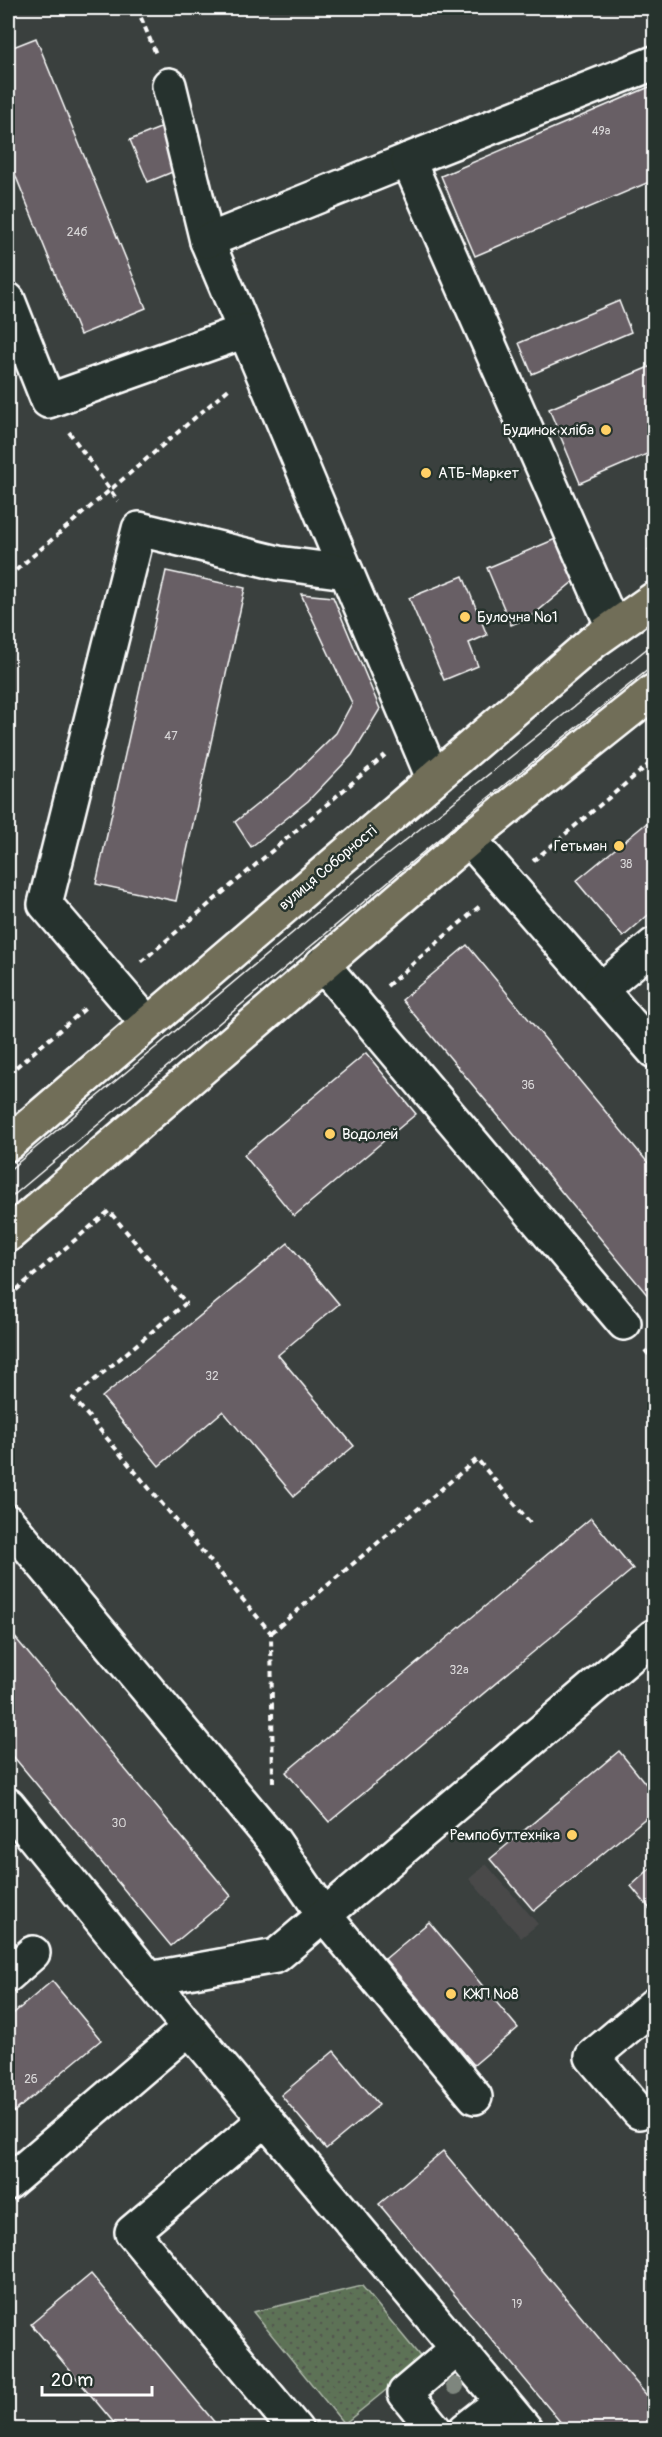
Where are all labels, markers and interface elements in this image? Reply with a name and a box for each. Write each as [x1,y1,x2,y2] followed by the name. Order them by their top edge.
[592,124,611,139] house number: 49а
[67,225,87,240] house number: 24б
[503,421,594,440] place label: Будинок хліба
[599,423,613,437] marker: Будинок хліба
[438,464,519,483] place label: АТБ-Маркет
[419,466,433,480] marker: АТБ-Маркет
[477,608,558,627] place label: Булочна №1
[458,610,472,624] marker: Булочна №1
[164,729,178,744] house number: 47
[275,821,381,915] street label: вулиця Соборності
[554,837,607,856] place label: Гетьман
[612,839,626,853] marker: Гетьман
[620,857,632,872] house number: 38
[521,1078,535,1093] house number: 36
[342,1125,398,1144] place label: Водолей
[323,1127,337,1141] marker: Водолей
[205,1369,219,1384] house number: 32
[450,1663,469,1678] house number: 32а
[112,1816,126,1831] house number: 30
[450,1826,560,1845] place label: Ремпобуттехніка
[565,1828,579,1842] marker: Ремпобуттехніка
[463,1985,519,2004] place label: КЖП №8
[444,1987,458,2001] marker: КЖП №8
[24,2072,38,2087] house number: 26
[512,2297,522,2312] house number: 19
[42,2359,152,2397] scale bar
[51,2369,93,2392] text: 20 m

